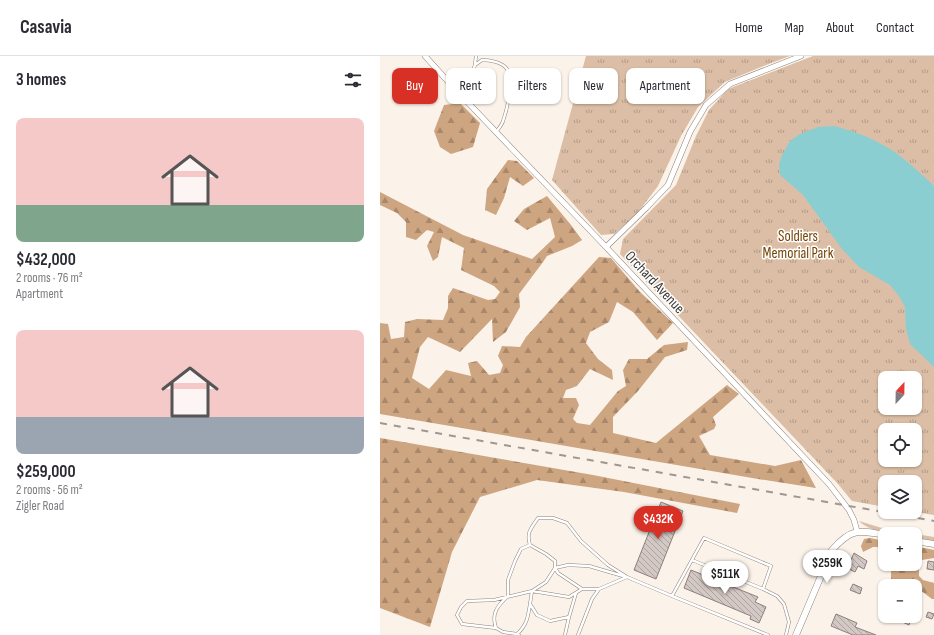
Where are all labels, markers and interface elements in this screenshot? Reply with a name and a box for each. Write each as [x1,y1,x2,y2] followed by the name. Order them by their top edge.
[20,16,72,39] text: Casavia
[735,19,763,36] text: Home
[785,19,804,36] text: Map
[826,19,854,36] text: About
[876,19,914,36] text: Contact
[392,68,438,104] chip: Buy
[446,68,496,104] chip: Rent
[504,68,561,104] chip: Filters
[569,68,618,104] chip: New
[626,68,705,104] chip: Apartment
[342,69,364,91] icon: filters
[16,70,66,90] text: 3 homes
[154,144,226,216] icon: home
[763,227,834,263] park label: Soldiers Memorial Park
[621,247,689,318] street label: Orchard Avenue
[16,250,76,270] text: $432,000
[16,270,83,286] text: 2 rooms · 76 m²
[16,286,63,302] text: Apartment
[154,356,226,428] icon: home
[878,371,922,415] north arrow
[878,371,922,623] map controls
[878,423,922,467] button: locate
[16,462,76,482] text: $259,000
[878,475,922,519] button: layers
[16,482,83,498] text: 2 rooms · 56 m²
[16,498,64,514] text: Zigler Road
[630,506,686,540] pin: $432K
[643,511,673,527] text: $432K
[878,527,922,571] button: +
[799,550,855,584] pin: $259K
[812,555,842,571] text: $259K
[697,561,753,595] pin: $511K
[710,566,740,582] text: $511K
[878,579,922,623] button: −

